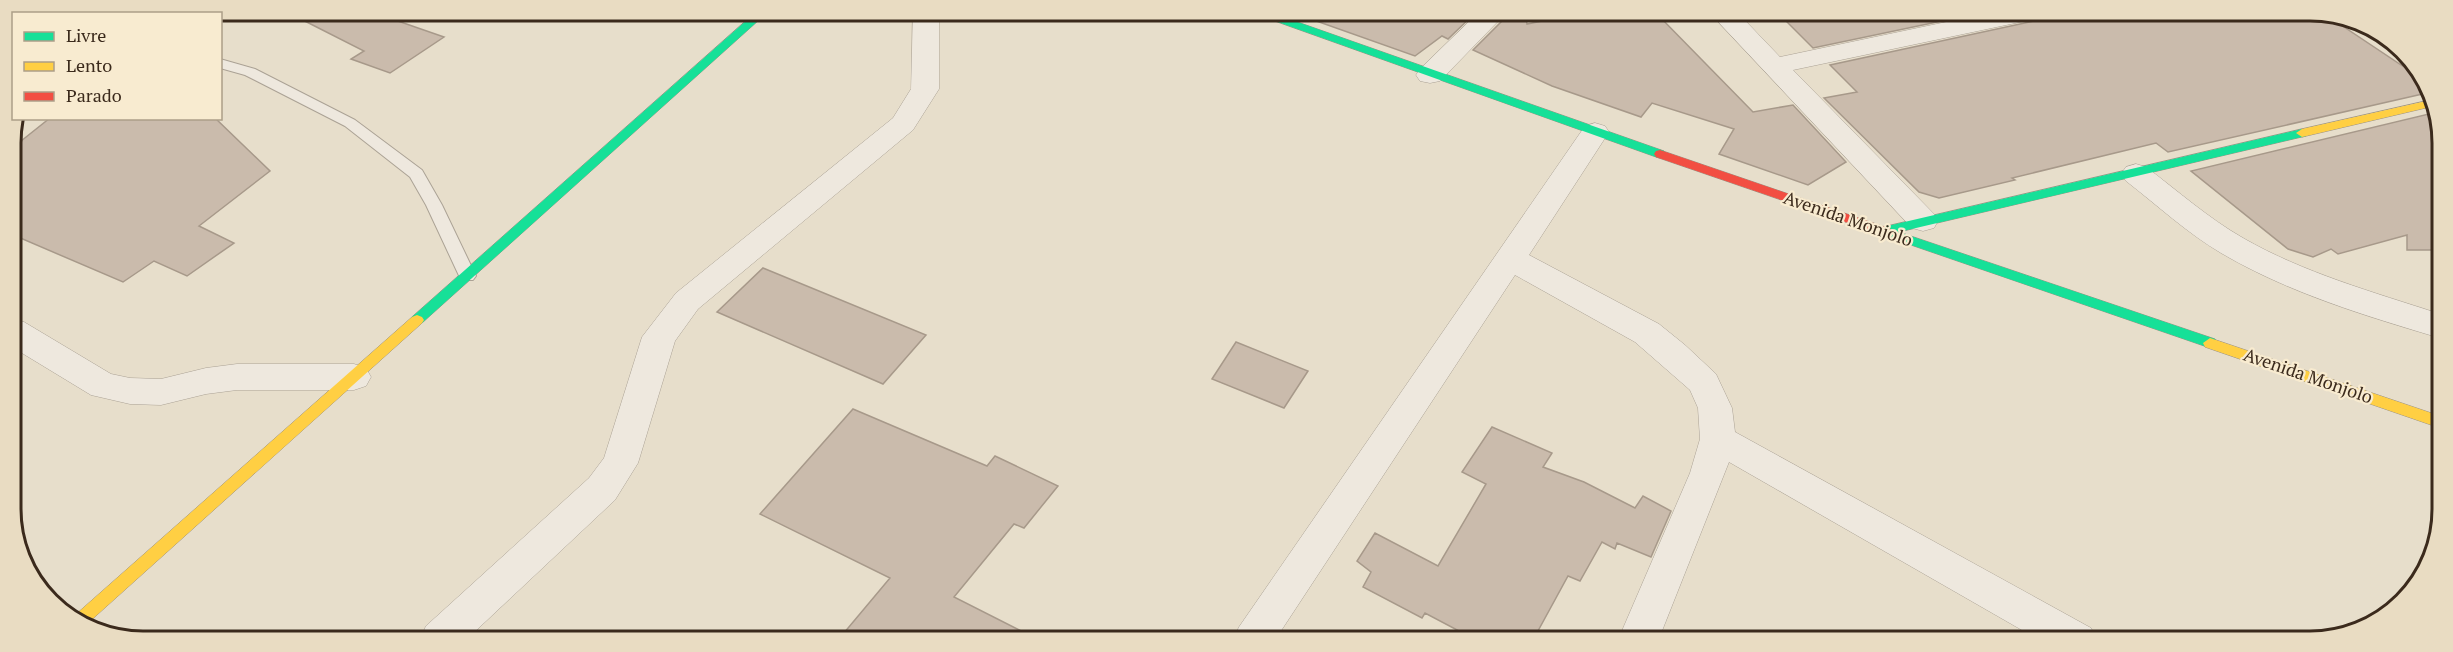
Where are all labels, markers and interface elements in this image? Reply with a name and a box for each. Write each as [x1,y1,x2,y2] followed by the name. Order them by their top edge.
[12,12,222,120] legend
[66,23,106,47] text: Livre
[66,53,112,77] text: Lento
[66,83,122,107] text: Parado
[1781,185,1916,251] street label: Avenida Monjolo
[2241,342,2376,408] street label: Avenida Monjolo

